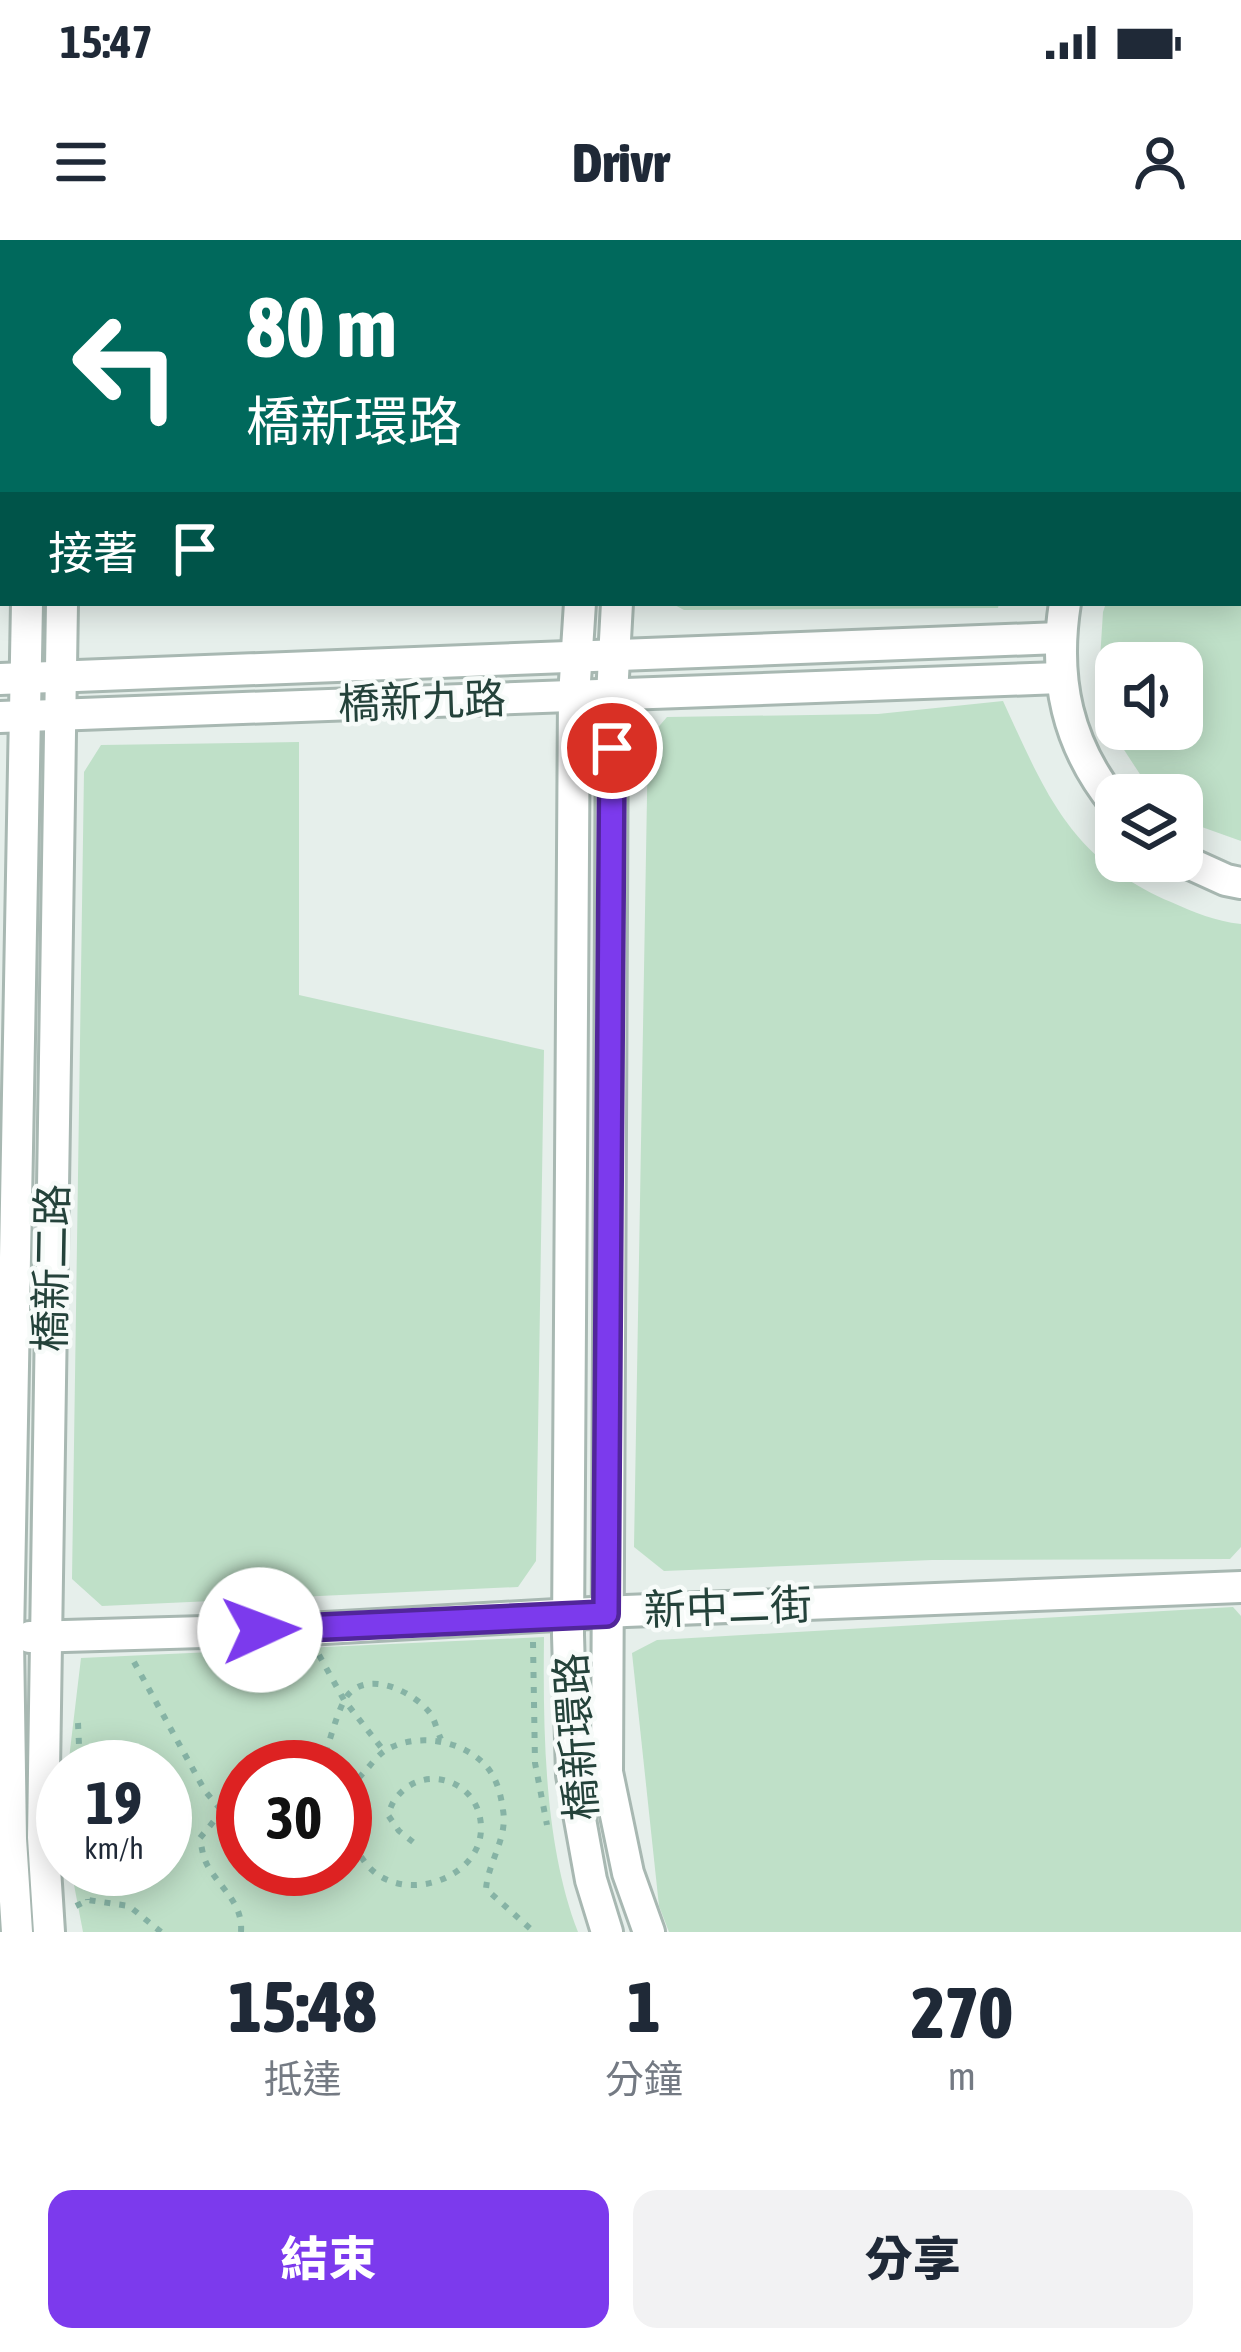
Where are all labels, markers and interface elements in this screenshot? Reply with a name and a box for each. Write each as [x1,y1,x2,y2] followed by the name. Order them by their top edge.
[60,16,153,68] text: 15:47
[48,129,114,195] icon: menu
[1127,129,1193,195] icon: person
[572,132,669,193] text: Drivr
[246,279,397,375] text: 80 m
[48,288,204,444] icon: left
[246,391,462,452] text: 橋新環路
[162,516,228,582] icon: arrive
[48,527,138,579] text: 接著
[1095,642,1203,882] map controls
[1095,642,1203,750] button: sound
[337,674,507,728] street label: 橋新九路
[561,697,663,799] pin
[579,715,645,781] icon: arrive
[1095,774,1203,882] button: layers
[26,1184,76,1352] street label: 橋新二路
[197,1567,323,1693] position arrow
[643,1580,813,1634] street label: 新中二街
[546,1652,606,1822] street label: 橋新環路
[216,1740,372,1896] speed limit sign: 30
[86,1768,142,1837] text: 19
[84,1831,144,1865] text: km/h
[228,1965,377,2047] text: 15:48
[627,1965,661,2047] text: 1
[911,1971,1013,2053] text: 270
[948,2054,976,2098] text: m
[263,2057,341,2101] text: 抵達
[605,2057,683,2101] text: 分鐘
[48,2190,609,2328] button: 結束
[633,2190,1193,2328] button: 分享

